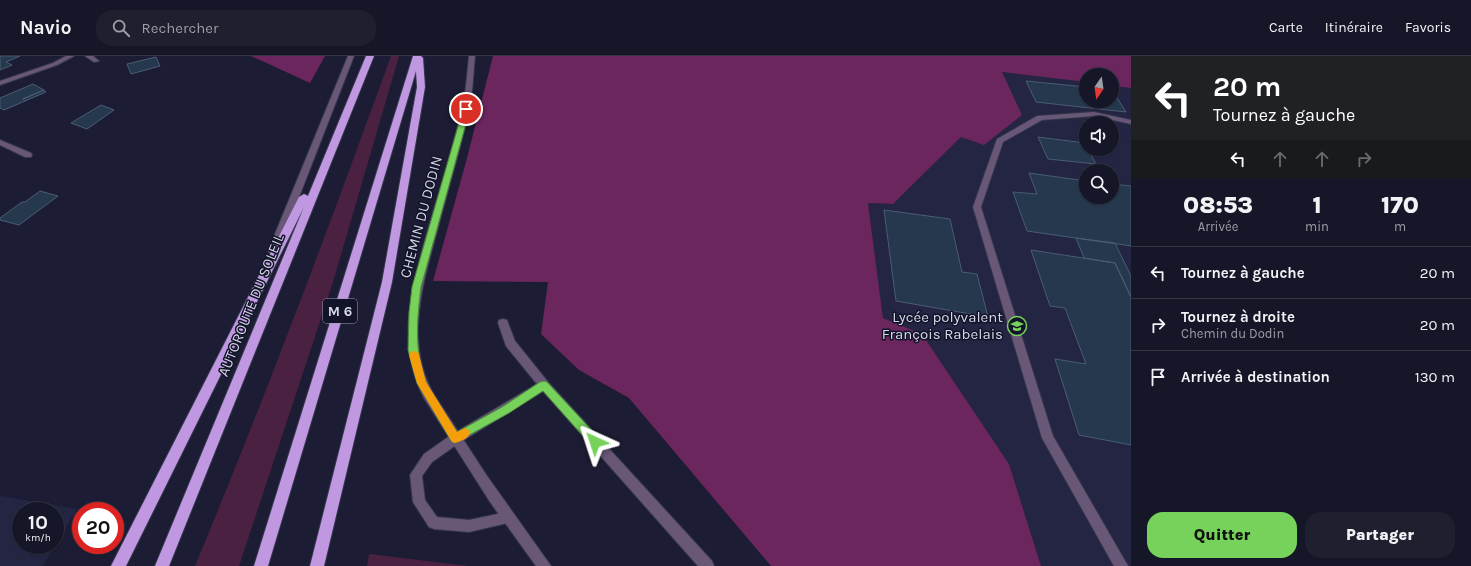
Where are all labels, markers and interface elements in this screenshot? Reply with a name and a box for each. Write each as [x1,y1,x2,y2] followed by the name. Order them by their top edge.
[96,10,376,46] search box
[20,17,72,39] text: Navio
[110,17,132,39] icon: search
[142,19,218,37] text: Rechercher
[1269,19,1303,36] text: Carte
[1325,19,1383,36] text: Itinéraire
[1405,19,1451,36] text: Favoris
[1079,68,1119,108] north arrow
[1079,68,1119,204] map controls
[1213,70,1281,103] text: 20 m
[1147,72,1199,124] icon: left
[449,92,483,126] pin
[455,98,477,120] icon: arrive
[1213,104,1355,126] text: Tournez à gauche
[1079,116,1119,156] button: sound
[1227,148,1249,170] icon: left
[1269,148,1291,170] icon: ahead
[1311,148,1333,170] icon: ahead
[1353,148,1375,170] icon: right
[396,154,446,280] street label: CHEMIN DU DODIN
[1079,164,1119,204] button: search
[1183,191,1253,219] text: 08:53
[1312,191,1322,219] text: 1
[1381,191,1419,219] text: 170
[1198,219,1238,234] text: Arrivée
[1305,219,1329,234] text: min
[1394,219,1406,234] text: m
[214,231,288,379] street label: AUTOROUTE DU SOLEIL
[1147,262,1169,284] icon: left
[1181,264,1305,282] text: Tournez à gauche
[1420,264,1455,282] text: 20 m
[323,299,357,323] road number: M 6
[882,308,1003,343] place label: Lycée polyvalent François Rabelais
[1181,308,1295,326] text: Tournez à droite
[1147,314,1169,336] icon: right
[1006,315,1028,337] school or university icon: Lycée polyvalent François Rabelais
[1420,316,1455,334] text: 20 m
[1181,326,1284,341] text: Chemin du Dodin
[1147,366,1169,388] icon: arrive
[1181,368,1330,386] text: Arrivée à destination
[1415,368,1455,386] text: 130 m
[574,421,616,463] position arrow
[72,502,124,554] speed limit sign: 20
[28,511,48,534] text: 10
[1147,512,1297,558] button: Quitter
[1305,512,1455,558] button: Partager
[25,532,51,544] text: km/h

